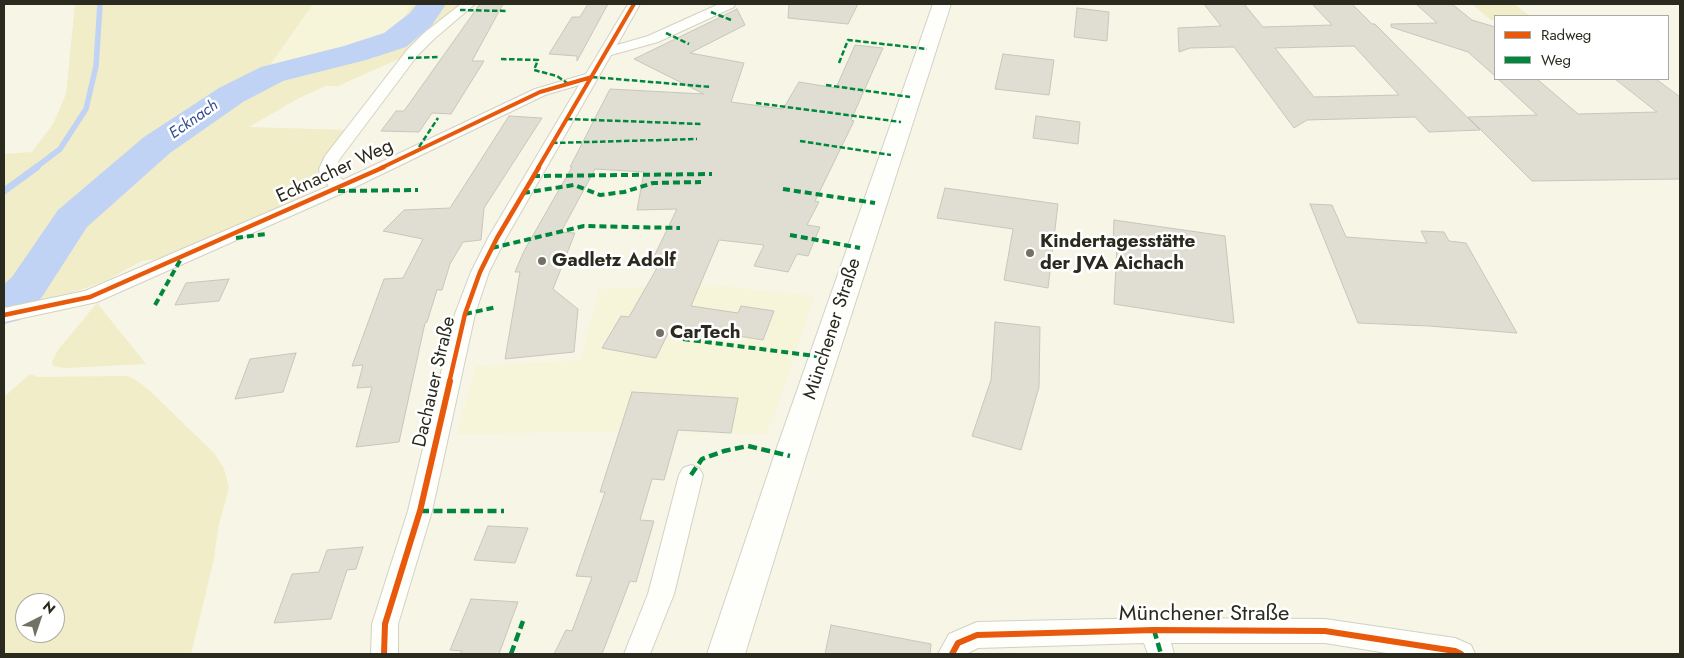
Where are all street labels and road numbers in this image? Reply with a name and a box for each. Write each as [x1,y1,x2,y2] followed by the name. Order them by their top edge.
[273,135,397,209] street label: Ecknacher Weg
[799,255,867,403] street label: Münchener Straße
[409,314,461,450] street label: Dachauer Straße
[1119,602,1289,628] street label: Münchener Straße

